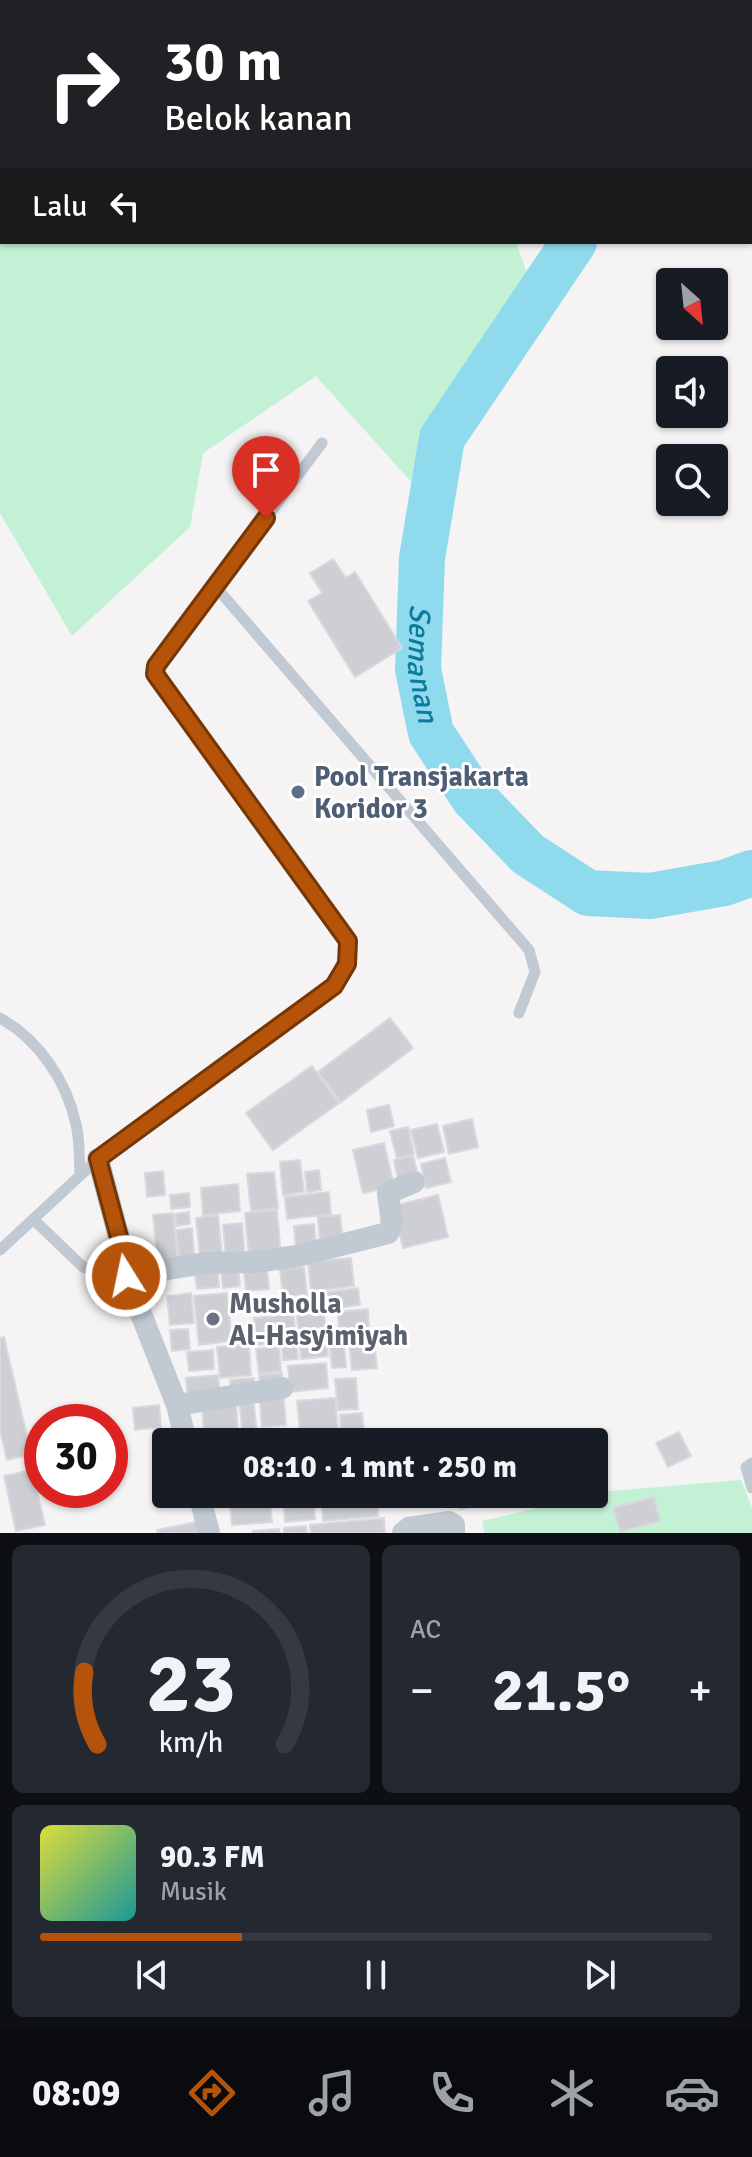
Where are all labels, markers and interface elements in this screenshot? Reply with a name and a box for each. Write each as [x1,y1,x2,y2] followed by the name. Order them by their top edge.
[164,27,282,96] text: 30 m
[32,32,136,136] icon: right
[164,96,353,141] text: Belok kanan
[103,184,147,228] icon: left
[32,188,87,225] text: Lalu
[656,268,728,340] north arrow
[656,268,728,516] map controls
[656,356,728,428] button: sound
[232,436,300,518] pin
[656,444,728,516] button: search
[244,448,288,492] icon: arrive
[399,604,447,728] water label: Semanan
[314,760,529,826] place label: Pool Transjakarta Koridor 3
[289,783,307,801] marker: Pool Transjakarta Koridor 3
[84,1234,168,1318] position arrow
[229,1287,408,1353] place label: Musholla Al-Hasyimiyah
[204,1310,222,1328] marker: Musholla Al-Hasyimiyah
[24,1404,128,1508] speed limit sign: 30
[243,1449,517,1486] text: 08:10 · 1 mnt · 250 m
[410,1614,441,1646] text: AC
[146,1633,236,1735] text: 23
[492,1654,630,1728] text: 21.5°
[410,1664,434,1718] text: −
[688,1664,712,1718] text: +
[159,1725,223,1760] text: km/h
[160,1839,265,1876] text: 90.3 FM
[160,1876,227,1908] text: Musik
[130,1953,174,1997] icon: previous
[354,1953,398,1997] icon: pause
[578,1953,622,1997] icon: next
[184,2065,240,2121] icon: directions
[304,2065,360,2121] icon: music
[424,2065,480,2121] icon: phone
[544,2065,600,2121] icon: climate
[664,2065,720,2121] icon: car
[32,2071,120,2116] text: 08:09

